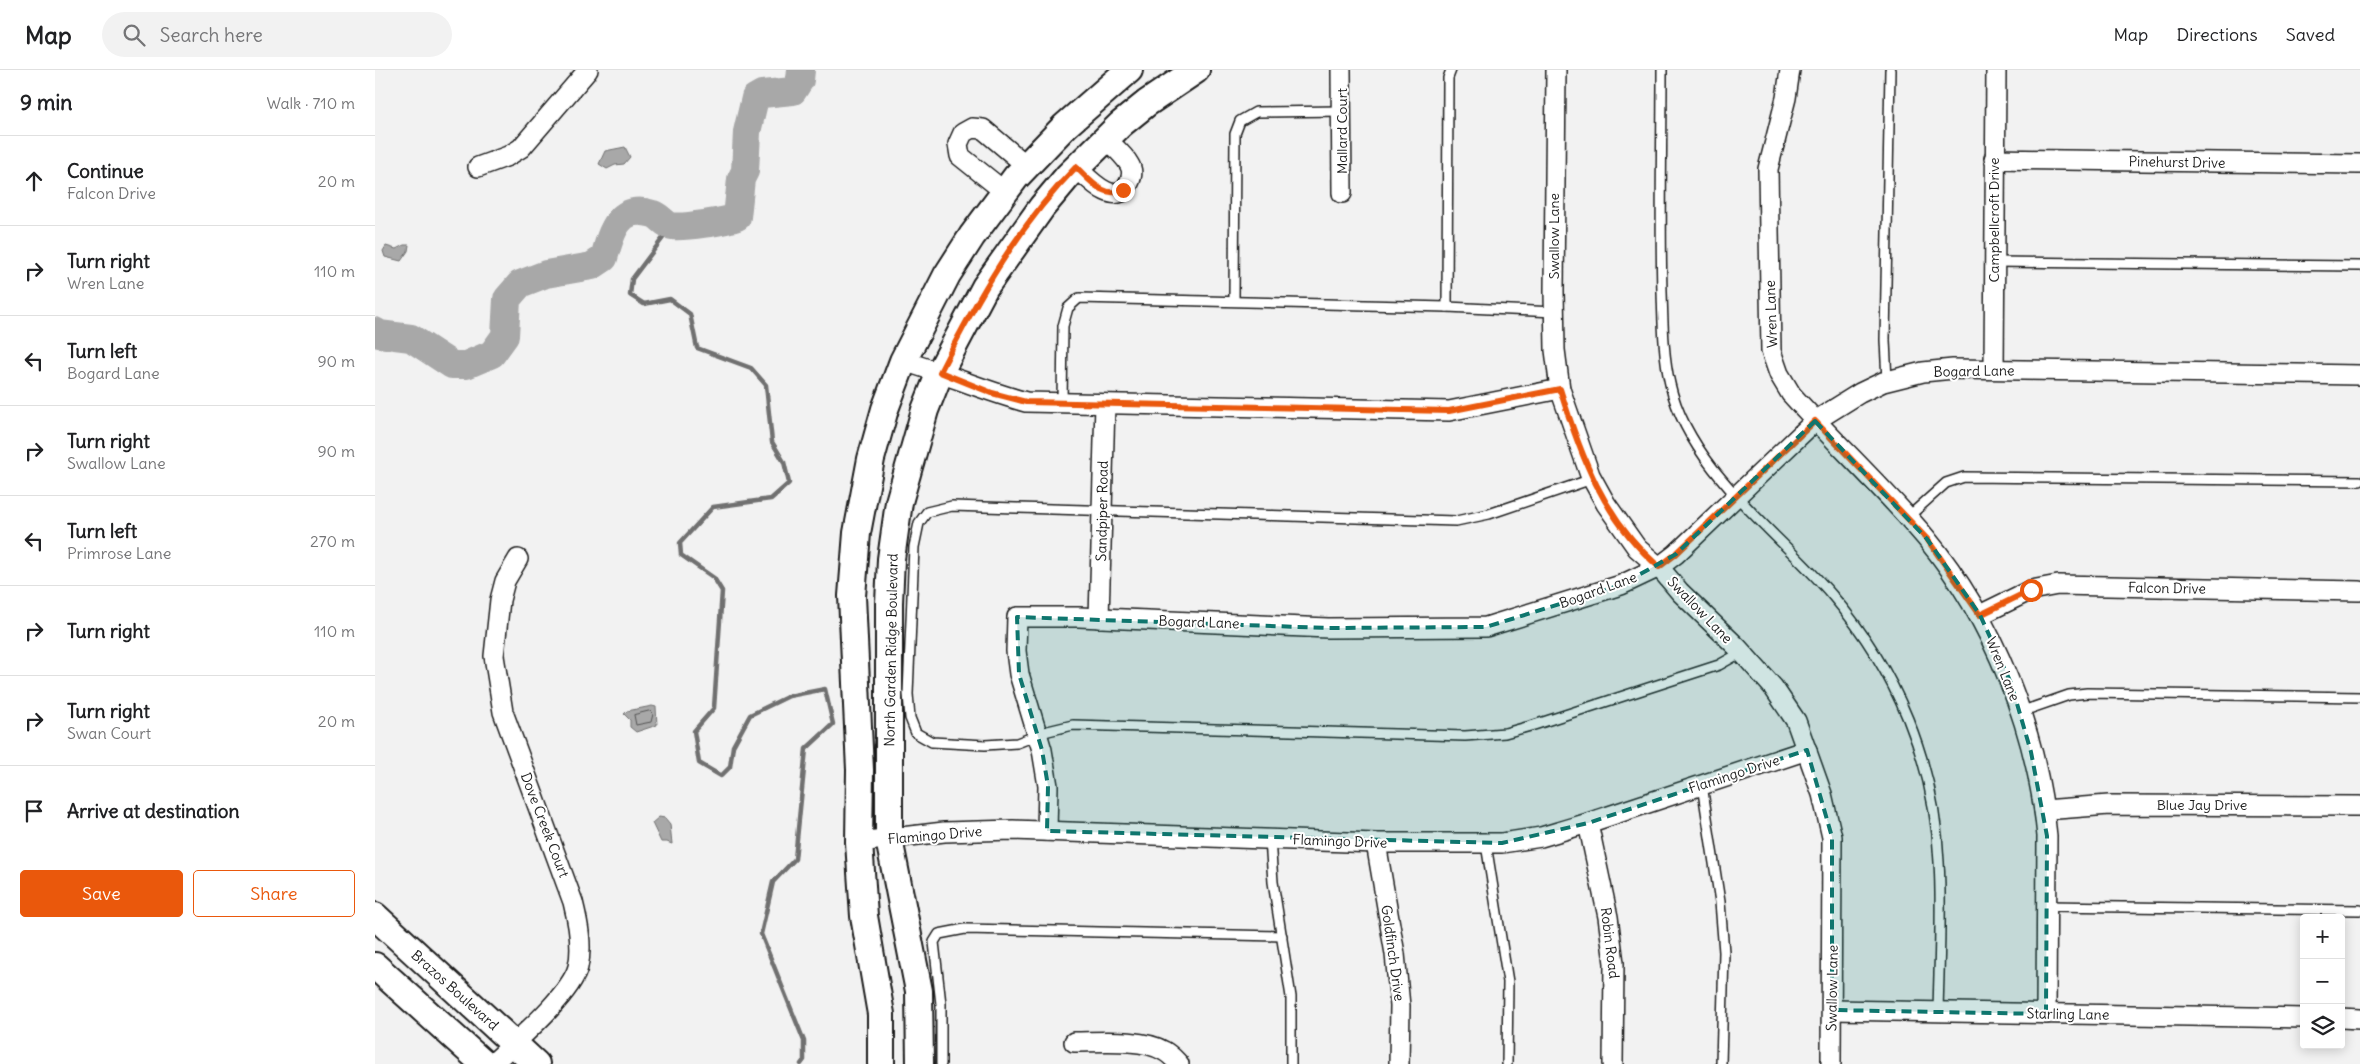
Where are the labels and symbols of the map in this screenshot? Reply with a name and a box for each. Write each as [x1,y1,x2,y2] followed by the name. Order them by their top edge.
[1333,88,1351,174] street label: Mallard Court
[2129,152,2225,172] street label: Pinehurst Drive
[1985,157,2003,283] street label: Campbellcroft Drive
[1112,179,1135,202] route end
[1545,193,1563,279] street label: Swallow Lane
[1761,280,1781,348] street label: Wren Lane
[1933,361,2015,381] street label: Bogard Lane
[1092,461,1112,561] street label: Sandpiper Road
[880,553,902,747] street label: North Garden Ridge Boulevard
[1557,568,1639,612] street label: Bogard Lane
[1664,573,1736,647] street label: Swallow Lane
[2128,578,2206,598] street label: Falcon Drive
[2020,579,2043,602] route start
[1158,612,1240,632] street label: Bogard Lane
[1982,634,2024,704] street label: Wren Lane
[1686,751,1782,797] street label: Flamingo Drive
[517,770,573,880] street label: Dove Creek Court
[2157,796,2247,814] street label: Blue Jay Drive
[887,822,983,848] street label: Flamingo Drive
[1292,830,1388,852] street label: Flamingo Drive
[1377,904,1409,1002] street label: Goldfinch Drive
[1597,906,1623,980] street label: Robin Road
[1822,945,1842,1031] street label: Swallow Lane
[408,946,502,1034] street label: Brazos Boulevard
[2027,1004,2109,1024] street label: Starling Lane

